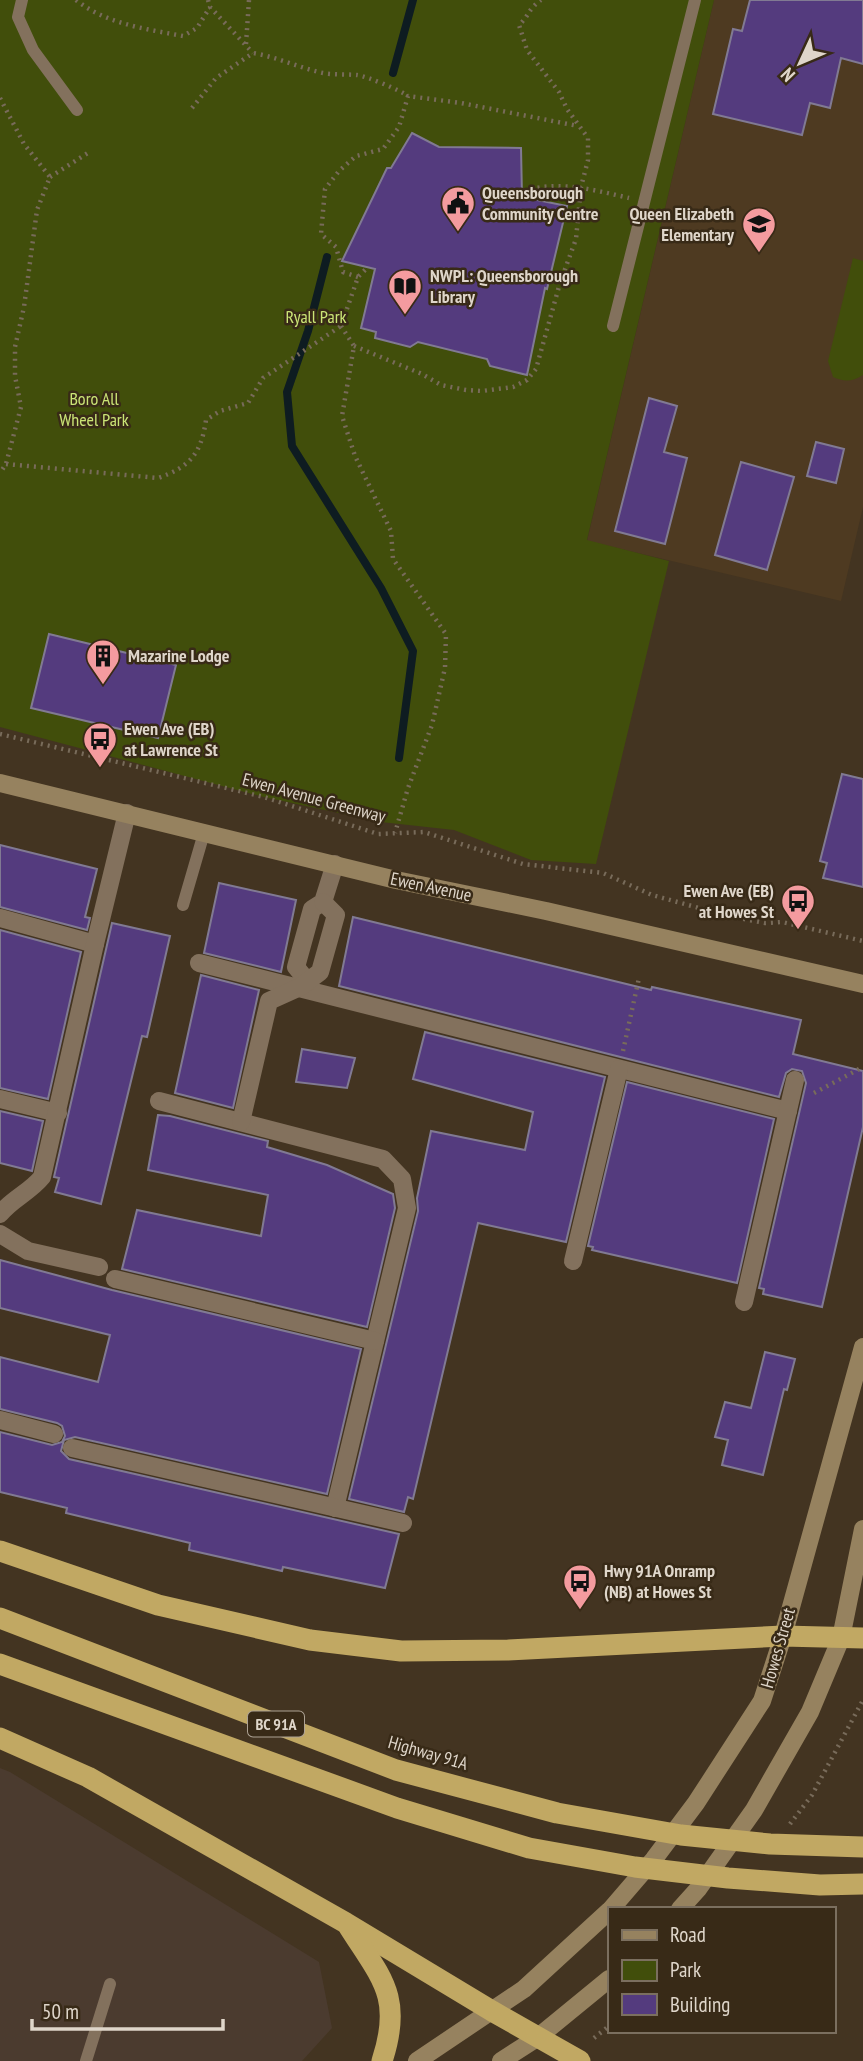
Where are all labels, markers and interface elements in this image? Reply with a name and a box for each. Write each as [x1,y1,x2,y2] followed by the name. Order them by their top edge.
[765,28,835,98] north arrow
[776,63,800,87] text: N
[482,181,599,225] place label: Queensborough Community Centre
[439,184,477,233] public building icon: Queensborough Community Centre
[629,202,735,246] place label: Queen Elizabeth Elementary
[740,205,778,254] school or university icon: Queen Elizabeth Elementary
[430,264,578,308] place label: NWPL: Queensborough Library
[386,267,424,316] library icon: NWPL: Queensborough Library
[285,305,347,328] park label: Ryall Park
[59,387,129,431] park label: Boro All Wheel Park
[84,637,122,686] building icon: Mazarine Lodge
[128,644,230,667] place label: Mazarine Lodge
[124,717,219,761] place label: Ewen Ave (EB) at Lawrence St
[81,720,119,769] bus stop icon: Ewen Ave (EB) at Lawrence St
[240,767,388,828] street label: Ewen Avenue Greenway
[388,867,474,906] street label: Ewen Avenue
[684,879,775,923] place label: Ewen Ave (EB) at Howes St
[779,882,817,931] bus stop icon: Ewen Ave (EB) at Howes St
[604,1559,715,1603] place label: Hwy 91A Onramp (NB) at Howes St
[561,1562,599,1611] bus stop icon: Hwy 91A Onramp (NB) at Howes St
[755,1605,800,1691] street label: Howes Street
[248,1712,304,1736] road number: BC 91A
[386,1730,471,1775] street label: Highway 91A
[608,1907,835,2033] legend
[670,1921,706,1948] text: Road
[670,1956,701,1983] text: Park
[32,1988,222,2032] scale bar
[670,1991,730,2018] text: Building
[42,1998,79,2025] text: 50 m

